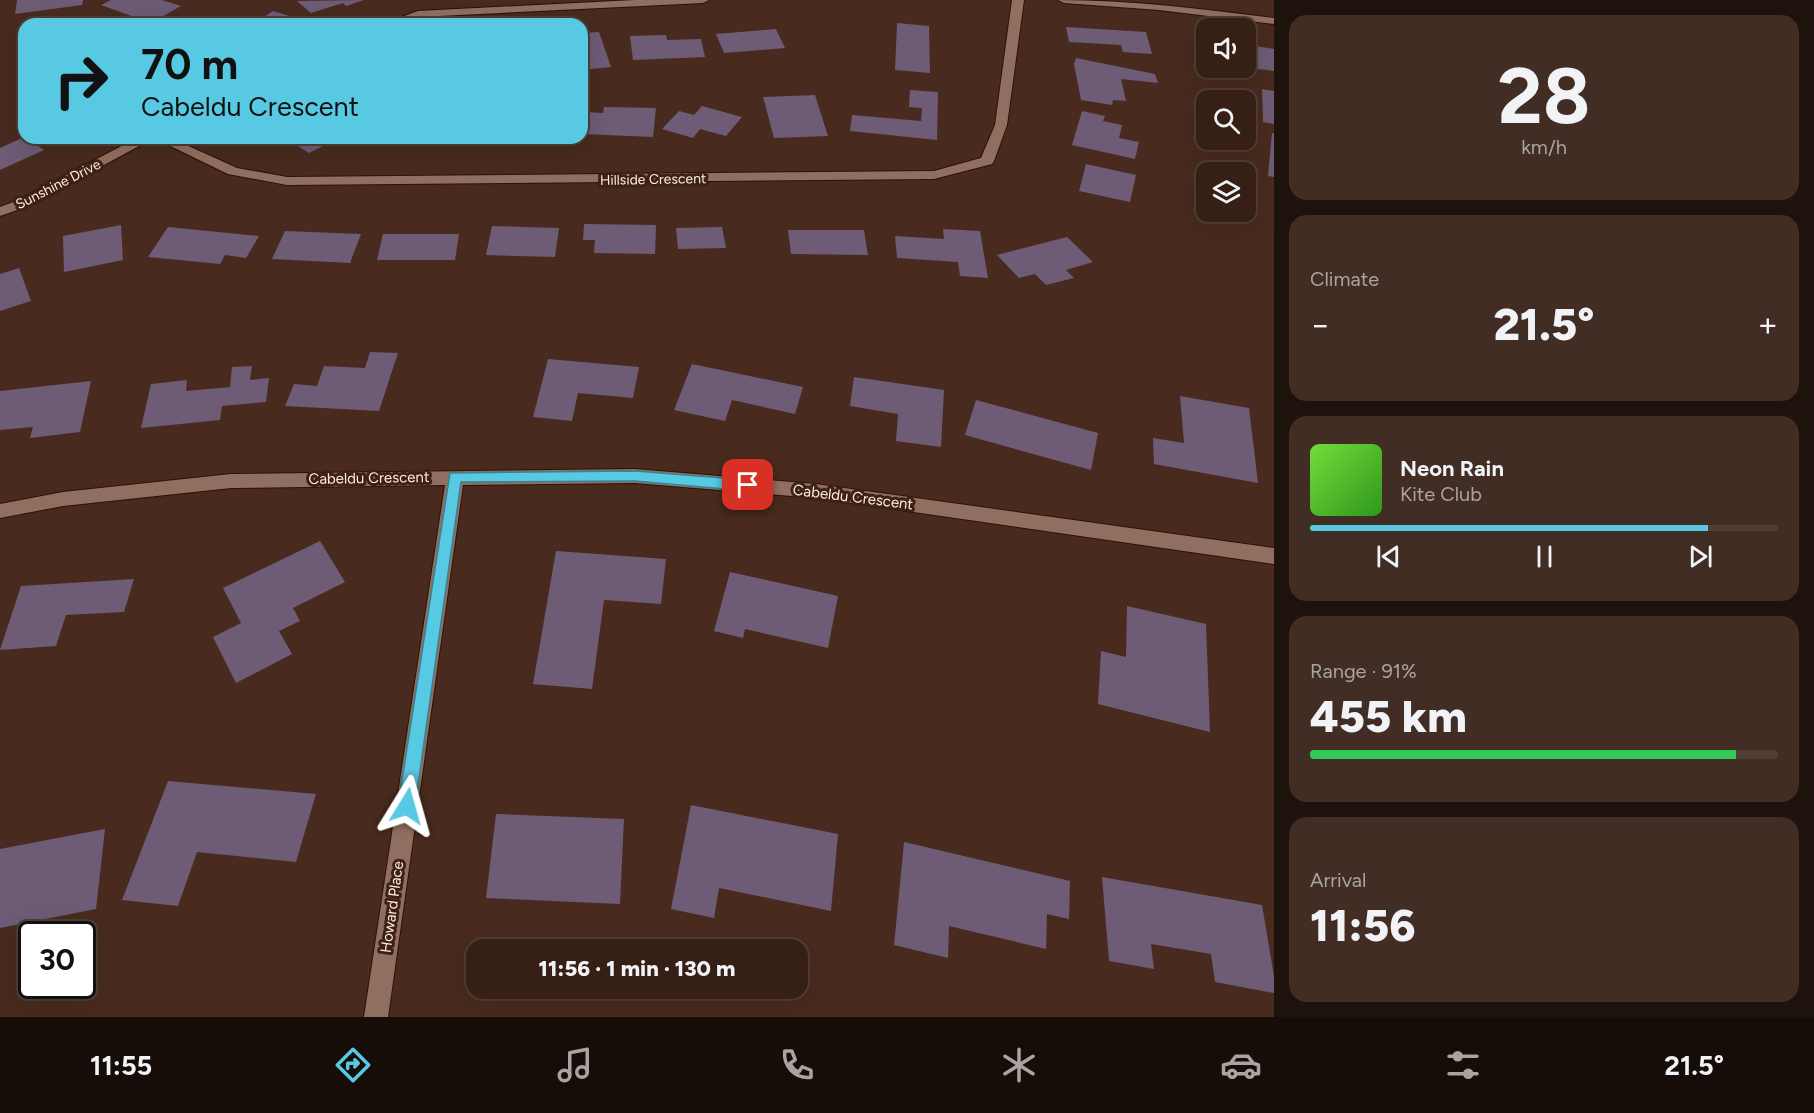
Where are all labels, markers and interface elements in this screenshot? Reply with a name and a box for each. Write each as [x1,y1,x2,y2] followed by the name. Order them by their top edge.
[1196,18,1256,222] map controls
[1196,18,1256,78] button: sound
[141,39,238,90] text: 70 m
[42,42,120,120] icon: right
[1498,49,1590,143] text: 28
[141,90,359,123] text: Cabeldu Crescent
[1196,90,1256,150] button: search
[1521,135,1567,159] text: km/h
[13,156,104,213] street label: Sunshine Drive
[1196,162,1256,222] button: layers
[600,170,706,189] street label: Hillside Crescent
[1310,267,1379,291] text: Climate
[1493,297,1595,351] text: 21.5°
[1310,305,1331,344] text: −
[1757,305,1778,344] text: +
[1400,455,1504,482] text: Neon Rain
[722,459,773,510] pin
[308,468,430,488] street label: Cabeldu Crescent
[731,468,764,501] icon: arrive
[792,481,914,513] street label: Cabeldu Crescent
[1400,482,1482,506] text: Kite Club
[1372,540,1405,573] icon: previous
[1528,540,1561,573] icon: pause
[1684,540,1717,573] icon: next
[1310,659,1417,683] text: Range · 91%
[1310,689,1467,743] text: 455 km
[375,774,439,838] position arrow
[377,860,407,954] street label: Howard Place
[1310,868,1366,892] text: Arrival
[1310,898,1416,952] text: 11:56
[18,921,96,999] speed limit sign: 30
[539,955,735,982] text: 11:56 · 1 min · 130 m
[332,1044,374,1086] icon: directions
[554,1044,596,1086] icon: music
[776,1044,818,1086] icon: phone
[998,1044,1040,1086] icon: climate
[1220,1044,1262,1086] icon: car
[1442,1044,1484,1086] icon: filters
[90,1049,152,1082] text: 11:55
[1664,1049,1724,1082] text: 21.5°

